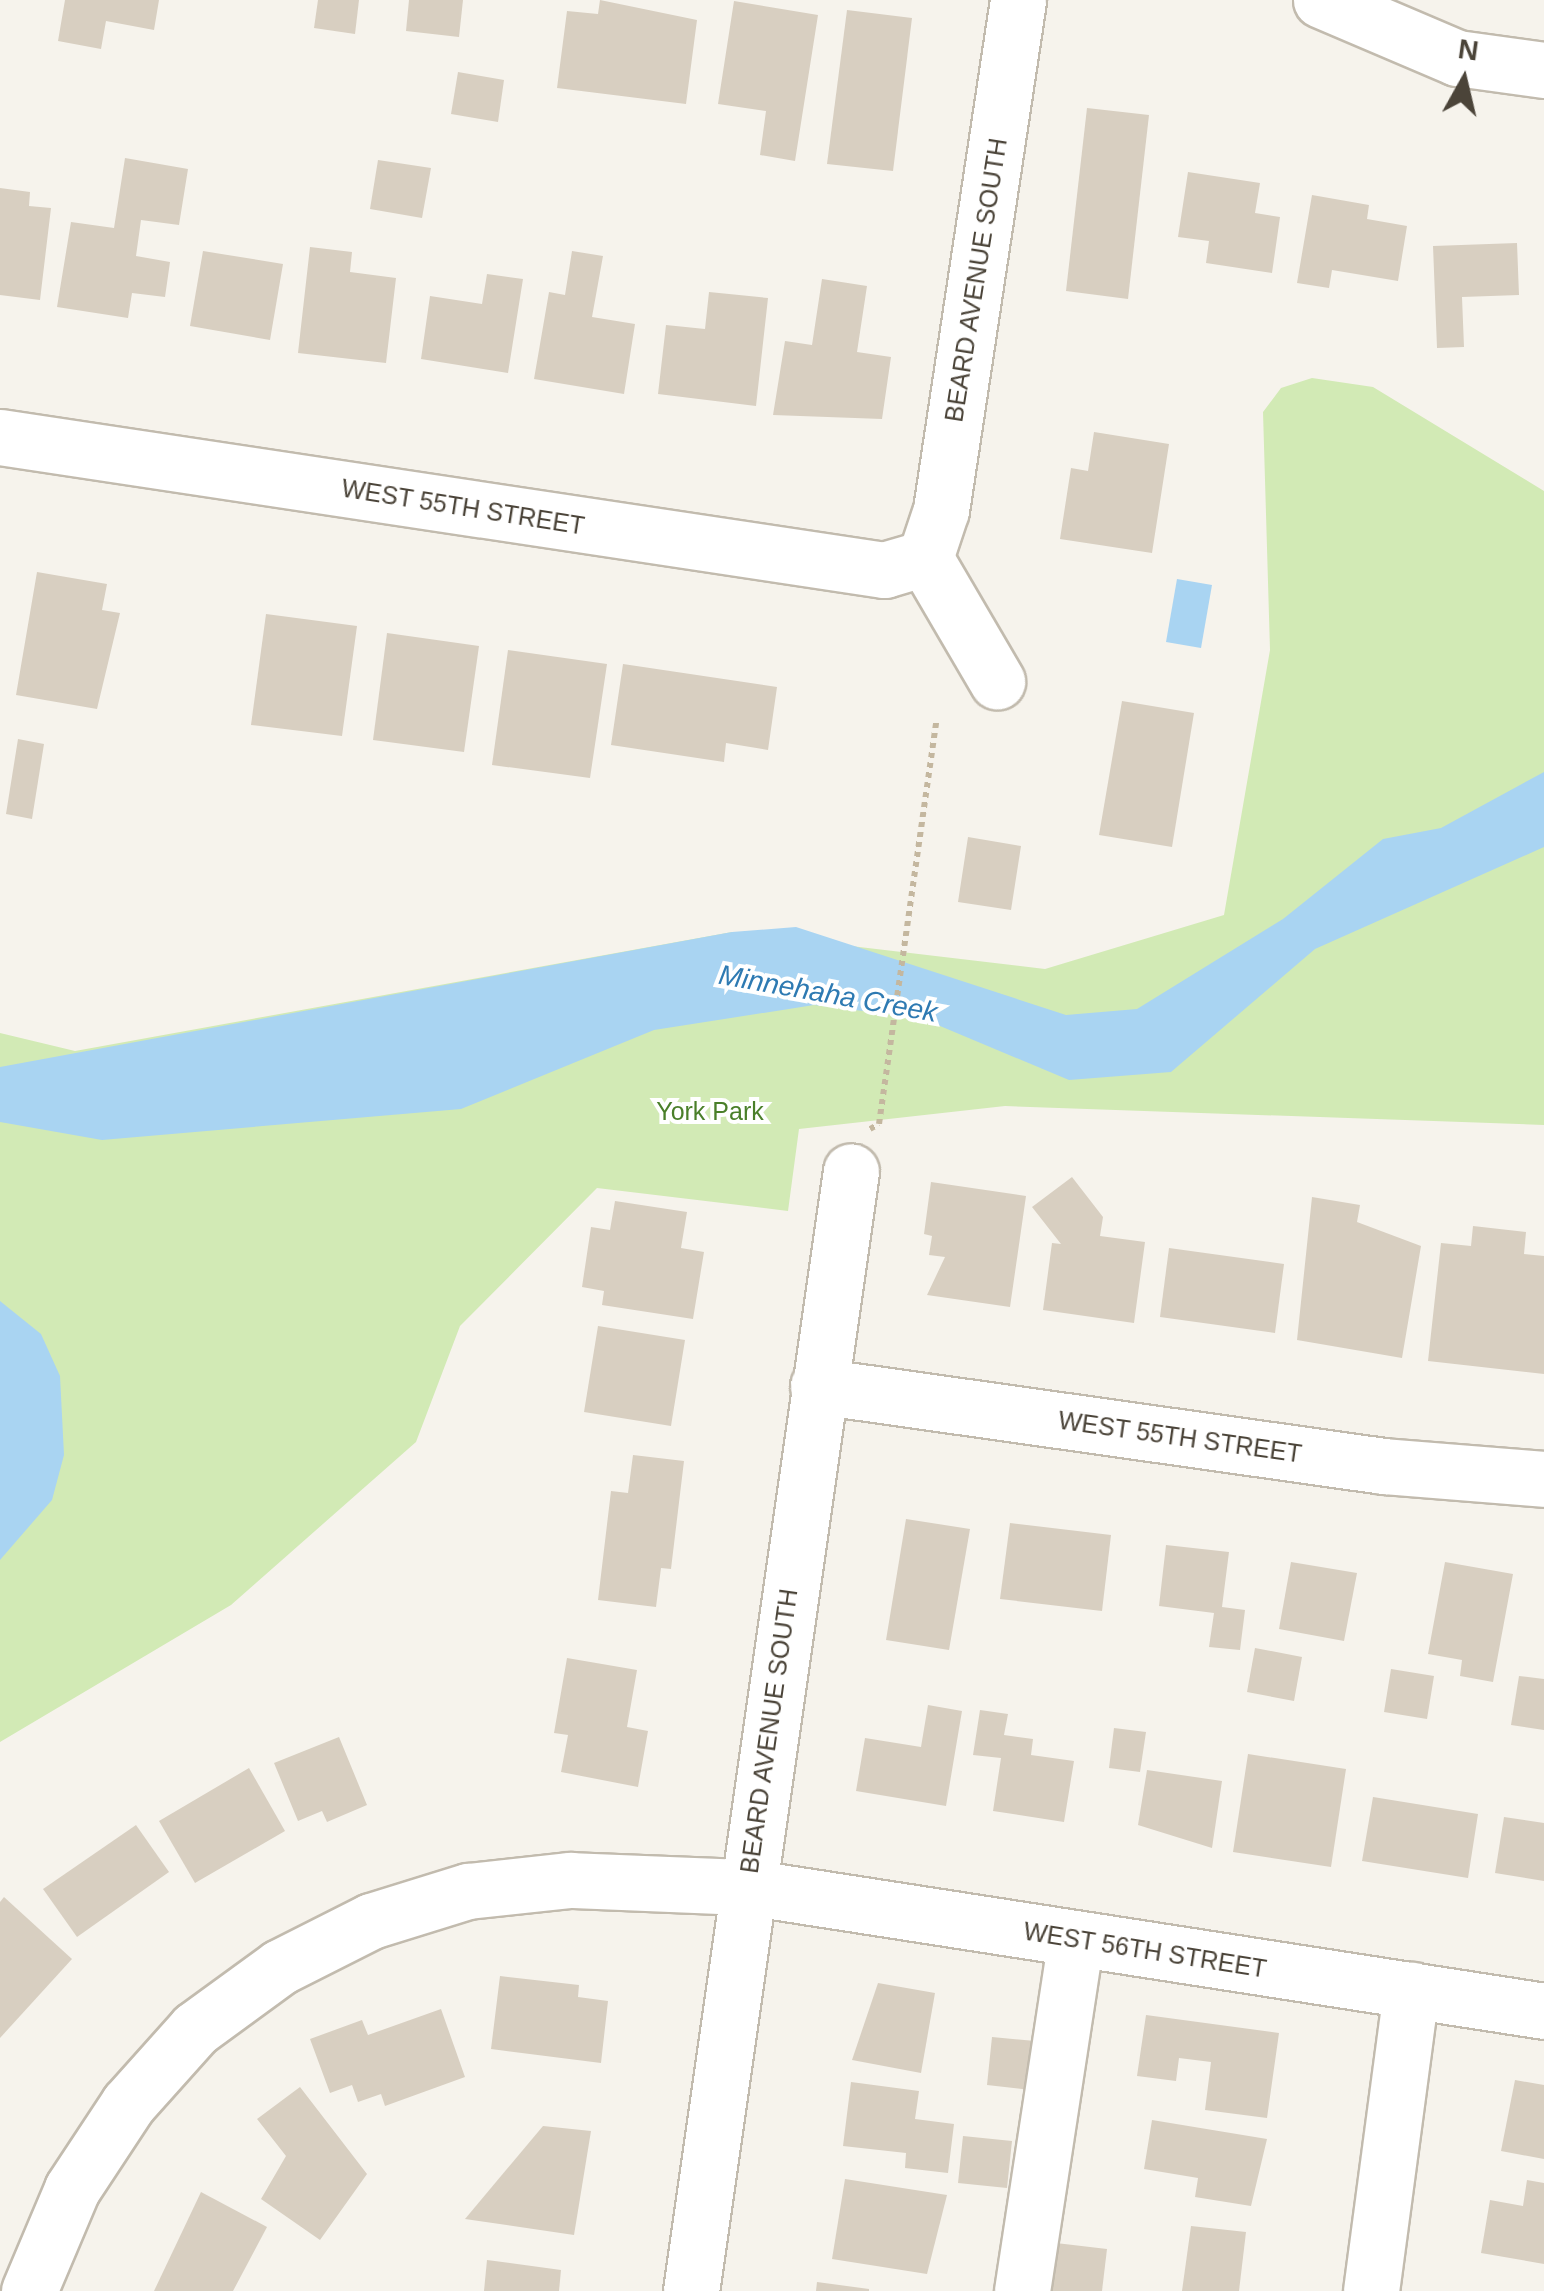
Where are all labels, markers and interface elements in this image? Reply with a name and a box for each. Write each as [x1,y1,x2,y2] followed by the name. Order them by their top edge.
[1414,30,1514,130] north arrow
[1456,33,1480,67] text: N
[939,135,1013,425] street label: BEARD AVENUE SOUTH
[339,473,587,541] street label: WEST 55TH STREET
[716,958,940,1030] water label: Minnehaha Creek
[656,1096,764,1126] park label: York Park
[1056,1405,1304,1469] street label: WEST 55TH STREET
[734,1586,804,1876] street label: BEARD AVENUE SOUTH
[1021,1916,1269,1984] street label: WEST 56TH STREET

